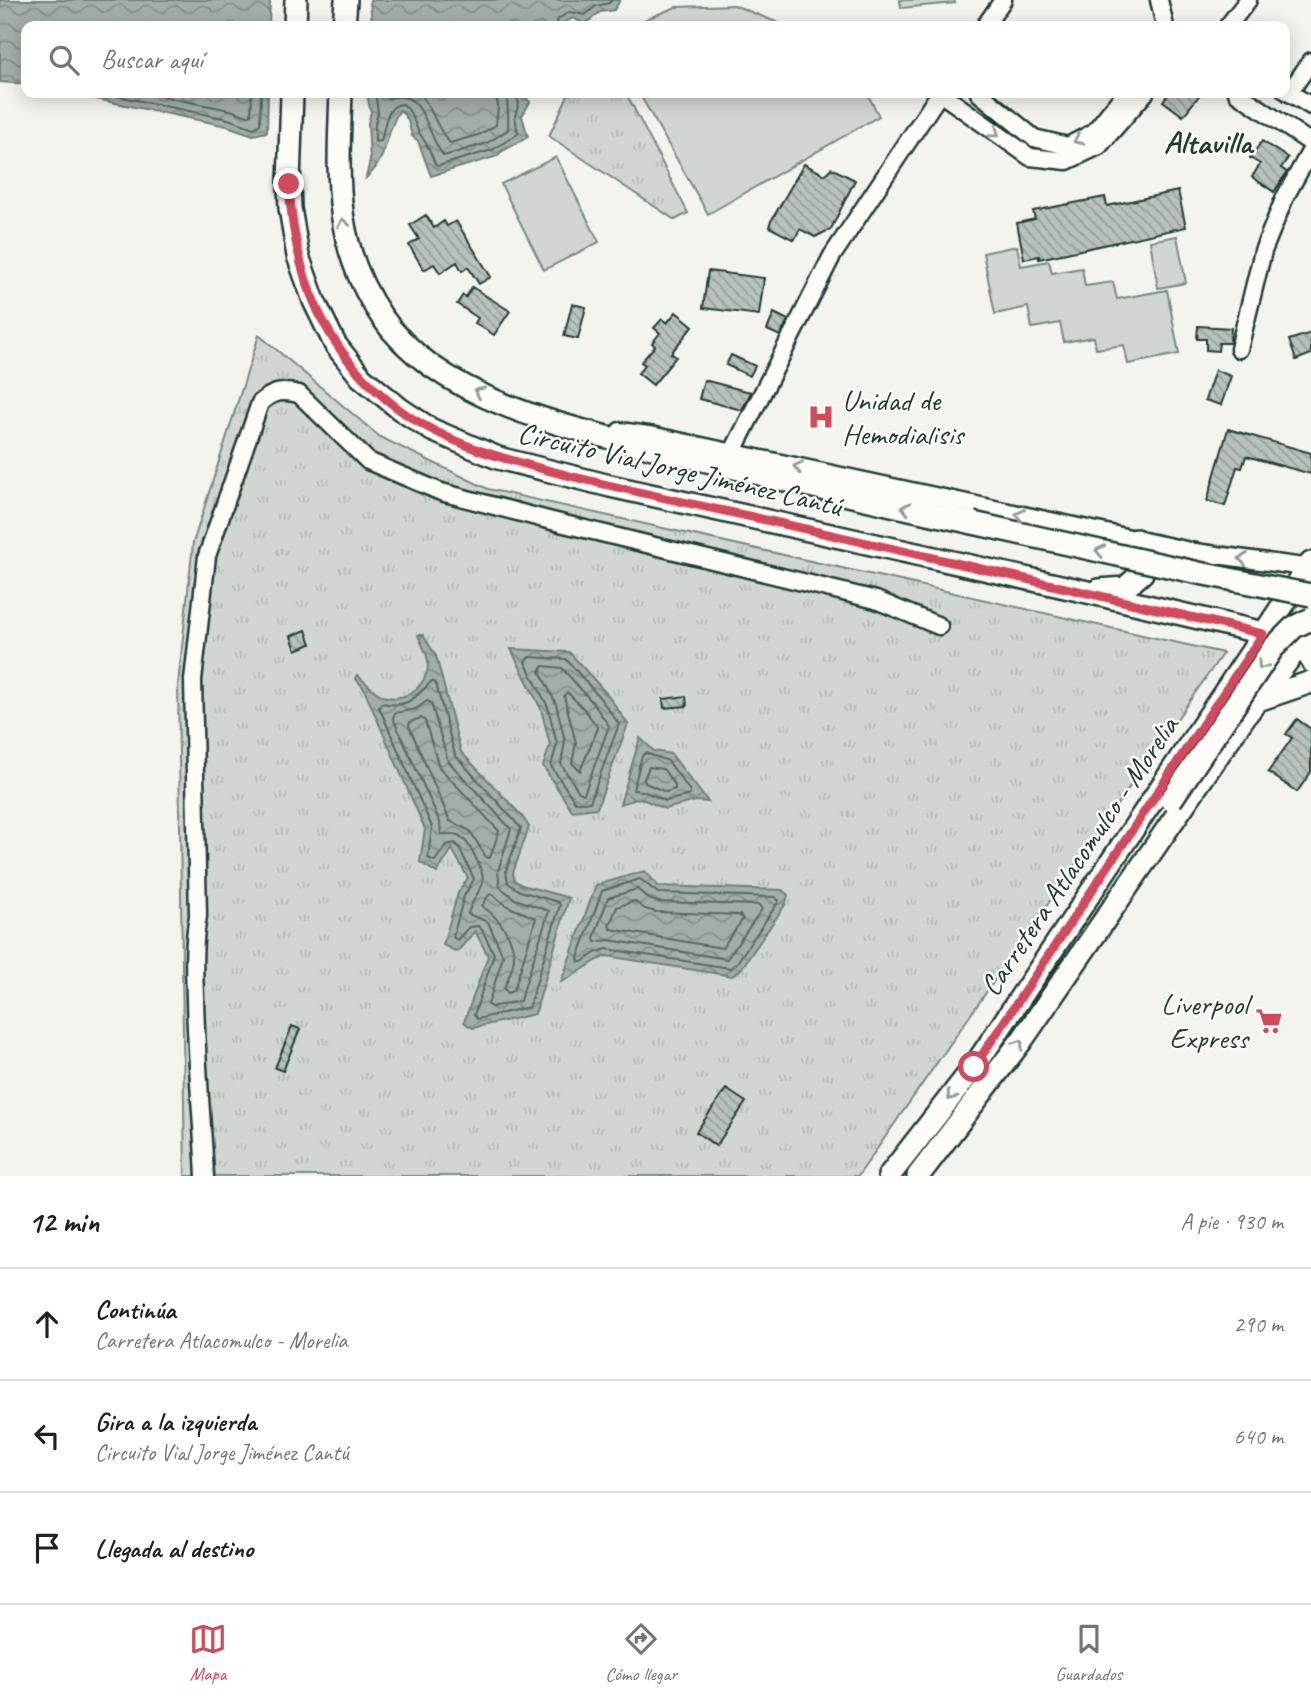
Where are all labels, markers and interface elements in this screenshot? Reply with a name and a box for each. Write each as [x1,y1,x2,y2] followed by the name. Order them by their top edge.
[21,21,1290,98] search box
[45,41,83,79] icon: search
[101,43,203,76] text: Buscar aquí
[1164,122,1255,163] district label: Altavilla
[987,125,1000,137] one-way arrow
[1073,132,1085,146] one-way arrow
[273,168,304,199] route end
[336,217,351,229] one-way arrow
[842,381,966,453] place label: Unidad de Hemodialisis
[474,386,486,400] one-way arrow
[806,402,836,432] hospital icon: Unidad de Hemodialisis
[515,413,848,525] street label: Circuito Vial Jorge Jiménez Cantú
[792,461,804,476] one-way arrow
[900,502,912,517] one-way arrow
[1014,509,1026,524] one-way arrow
[1094,545,1106,559] one-way arrow
[1238,551,1249,566] one-way arrow
[1258,657,1270,670] one-way arrow
[971,707,1188,1003] street label: Carretera Atlacomulco - Morelia
[1161,985,1253,1057] place label: Liverpool Express
[1254,1006,1284,1036] supermarket icon: Liverpool Express
[1011,1039,1023,1052] one-way arrow
[958,1051,989,1082] route start
[947,1089,960,1101] one-way arrow
[28,1203,99,1241] text: 12 min
[1180,1207,1283,1236] text: A pie · 930 m
[95,1293,176,1326] text: Continúa
[28,1305,66,1343] icon: ahead
[1234,1310,1283,1339] text: 290 m
[95,1326,347,1355] text: Carretera Atlacomulco - Morelia
[95,1405,256,1438] text: Gira a la izquierda
[28,1417,66,1455] icon: left
[1234,1422,1283,1451] text: 640 m
[95,1438,349,1467] text: Circuito Vial Jorge Jiménez Cantú
[28,1529,66,1567] icon: arrive
[95,1532,253,1565] text: Llegada al destino
[189,1620,227,1686] tab: Mapa
[605,1620,677,1686] tab: Cómo llegar
[1055,1620,1122,1686] tab: Guardados

